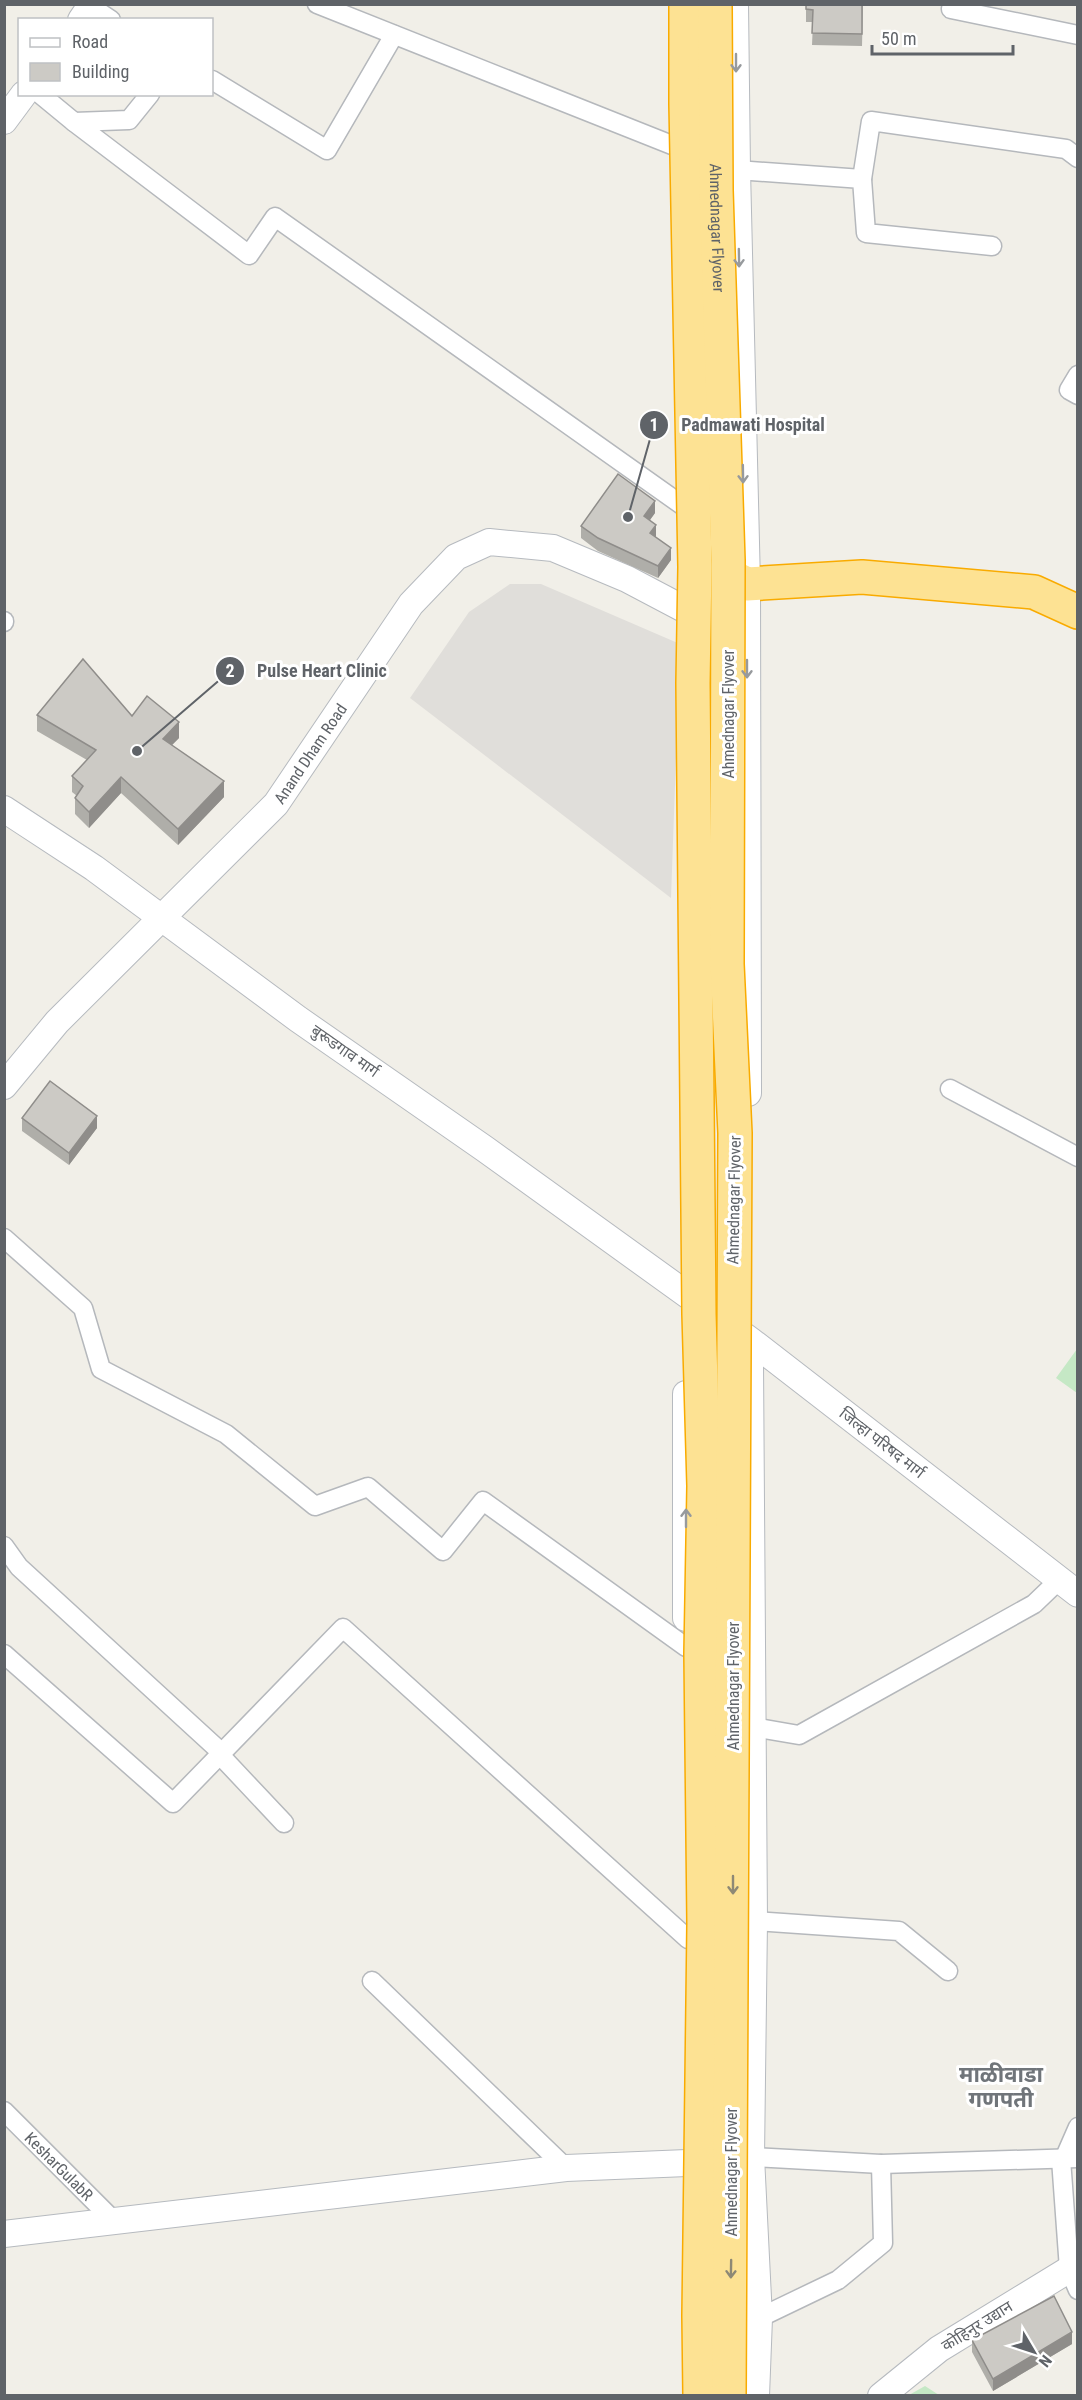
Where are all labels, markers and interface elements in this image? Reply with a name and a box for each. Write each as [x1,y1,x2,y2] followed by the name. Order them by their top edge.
[18,18,213,96] legend
[872,18,1013,56] scale bar
[881,28,916,49] text: 50 m
[72,31,108,52] text: Road
[730,52,742,72] one-way arrow
[72,61,129,82] text: Building
[706,163,729,293] street label: Ahmednagar Flyover
[733,247,744,267] one-way arrow
[639,407,837,443] callout: Padmawati Hospital
[649,414,659,435] text: 1
[681,414,825,435] text: Padmawati Hospital
[737,463,749,483] one-way arrow
[719,649,738,778] street label: Ahmednagar Flyover
[215,653,399,689] callout: Pulse Heart Clinic
[741,658,753,678] one-way arrow
[225,660,235,681] text: 2
[257,660,387,681] text: Pulse Heart Clinic
[270,700,351,807] street label: Anand Dham Road
[307,1021,383,1083] street label: बुरूडगाव मार्ग
[723,1135,745,1265] street label: Ahmednagar Flyover
[836,1404,929,1483] street label: जिल्हा परिषद मार्ग
[680,1509,692,1529] one-way arrow
[724,1621,743,1750] street label: Ahmednagar Flyover
[727,1874,739,1894] one-way arrow
[959,2062,1043,2112] district label: माळीवाडा गणपती
[722,2107,741,2236] street label: Ahmednagar Flyover
[21,2128,98,2205] street label: KesharGulabR
[725,2258,736,2278] one-way arrow
[938,2296,1017,2356] street label: कोहिनुर उद्यान
[1004,2322,1064,2382] north arrow
[1035,2351,1056,2371] text: N

